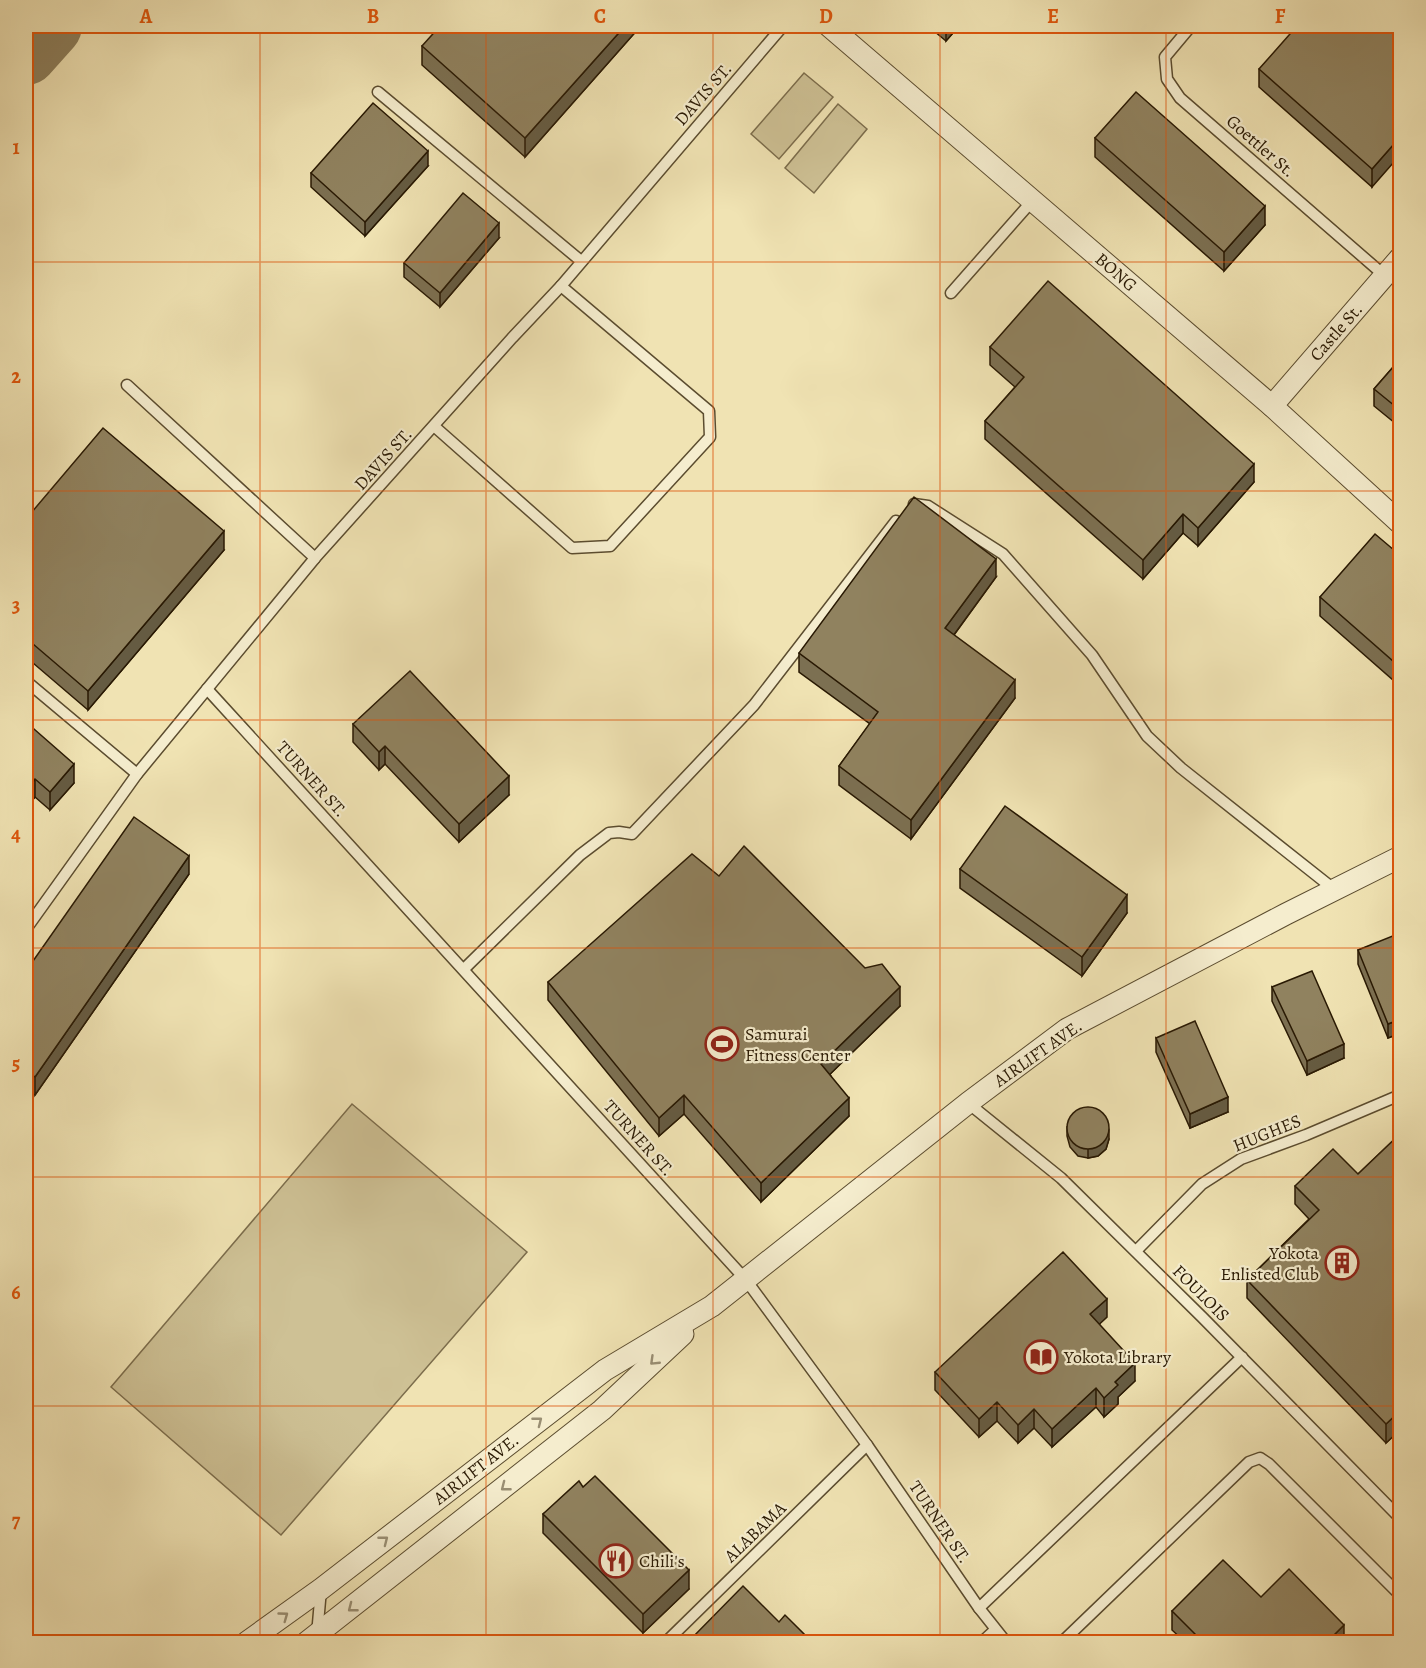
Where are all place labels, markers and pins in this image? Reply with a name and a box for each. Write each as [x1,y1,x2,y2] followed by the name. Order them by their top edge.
[745,1022,851,1067] place label: Samurai Fitness Center
[704,1026,740,1062] sports icon: Samurai Fitness Center
[1221,1241,1320,1286] place label: Yokota Enlisted Club
[1324,1245,1360,1281] building icon: Yokota Enlisted Club
[1023,1339,1059,1375] library icon: Yokota Library
[1063,1345,1172,1369] place label: Yokota Library
[598,1543,634,1579] restaurant icon: Chili's
[639,1549,685,1573] place label: Chili's

